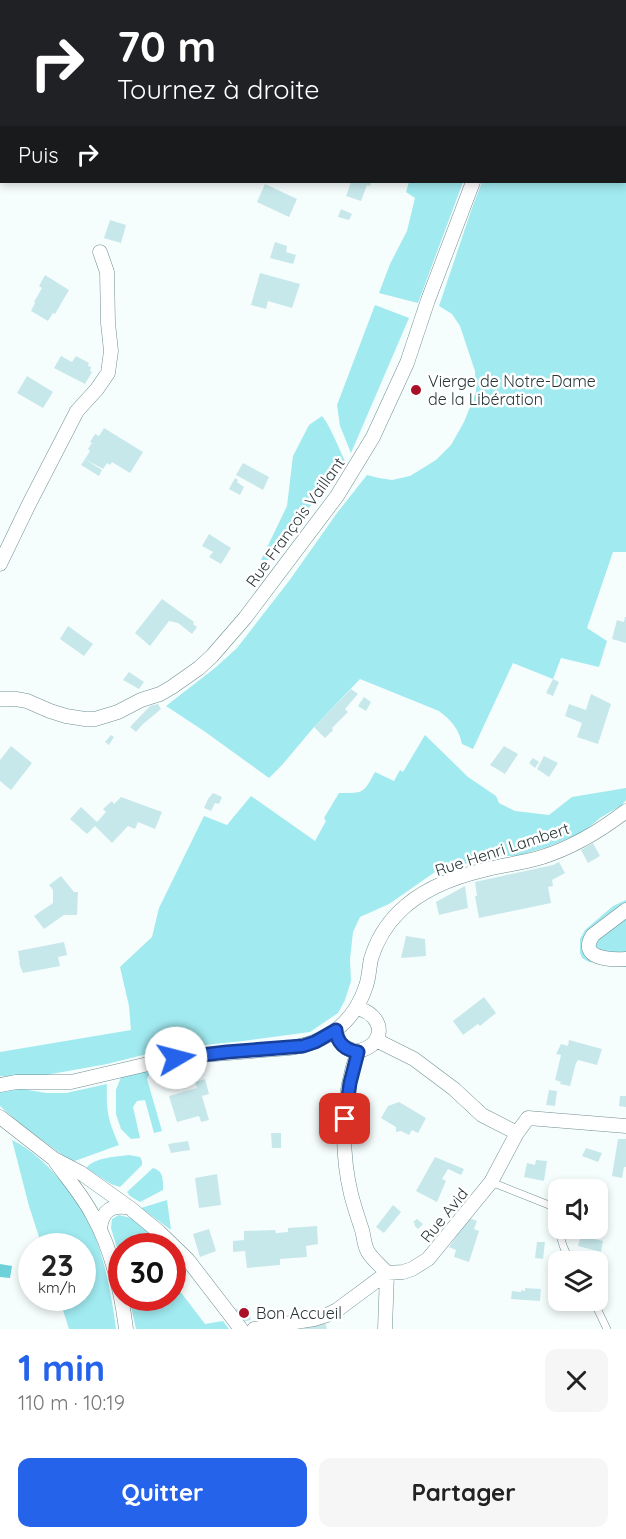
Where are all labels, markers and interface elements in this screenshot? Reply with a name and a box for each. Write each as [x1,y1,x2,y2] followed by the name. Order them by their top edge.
[117,20,216,73] text: 70 m
[18,24,96,102] icon: right
[117,72,320,106] text: Tournez à droite
[71,138,104,171] icon: right
[18,141,59,169] text: Puis
[428,371,596,409] place label: Vierge de Notre-Dame de la Libération
[409,383,423,397] marker: Vierge de Notre-Dame de la Libération
[241,453,349,591] street label: Rue François Vaillant
[432,818,572,880] street label: Rue Henri Lambert
[144,1026,208,1090] position arrow
[319,1093,370,1144] pin
[328,1102,361,1135] icon: arrive
[548,1179,608,1311] map controls
[548,1179,608,1239] button: sound
[416,1184,472,1246] street label: Rue Avid
[108,1233,186,1311] speed limit sign: 30
[40,1246,74,1284] text: 23
[548,1251,608,1311] button: layers
[38,1278,76,1297] text: km/h
[256,1303,342,1323] place label: Bon Accueil
[237,1306,251,1320] marker: Bon Accueil
[18,1345,105,1390] text: 1 min
[545,1349,608,1412] button: close
[18,1390,125,1415] text: 110 m · 10:19
[18,1458,307,1527] button: Quitter
[319,1458,608,1527] button: Partager

